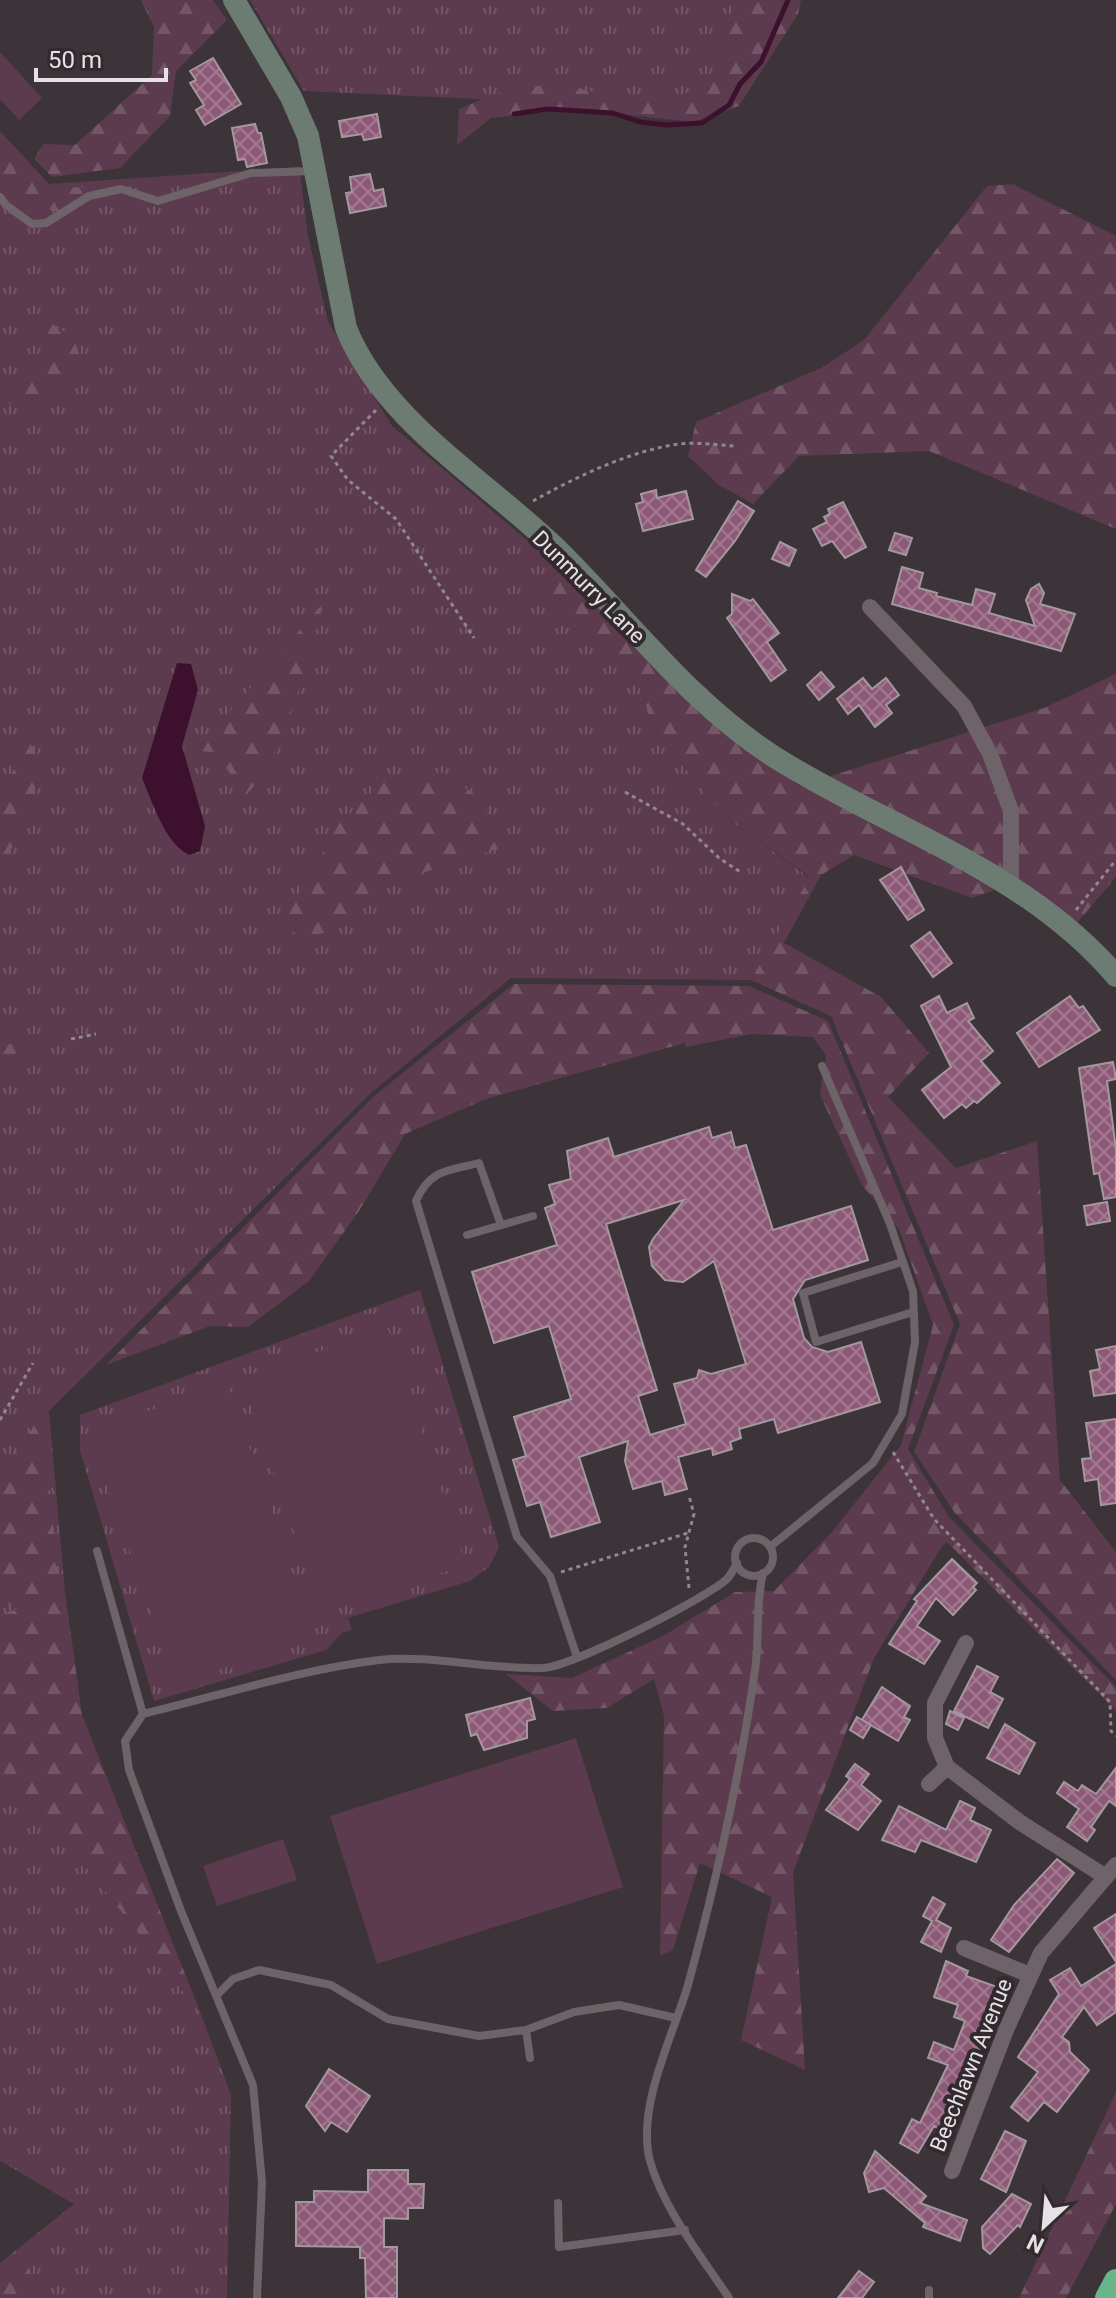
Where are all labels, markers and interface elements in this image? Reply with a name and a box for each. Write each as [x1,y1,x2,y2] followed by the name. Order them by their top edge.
[36,32,166,82] scale bar
[48,46,102,74] text: 50 m
[528,526,650,648] street label: Dunmurry Lane
[925,1975,1017,2155] street label: Beechlawn Avenue
[1004,2186,1084,2266] north arrow
[1023,2229,1048,2258] text: N

